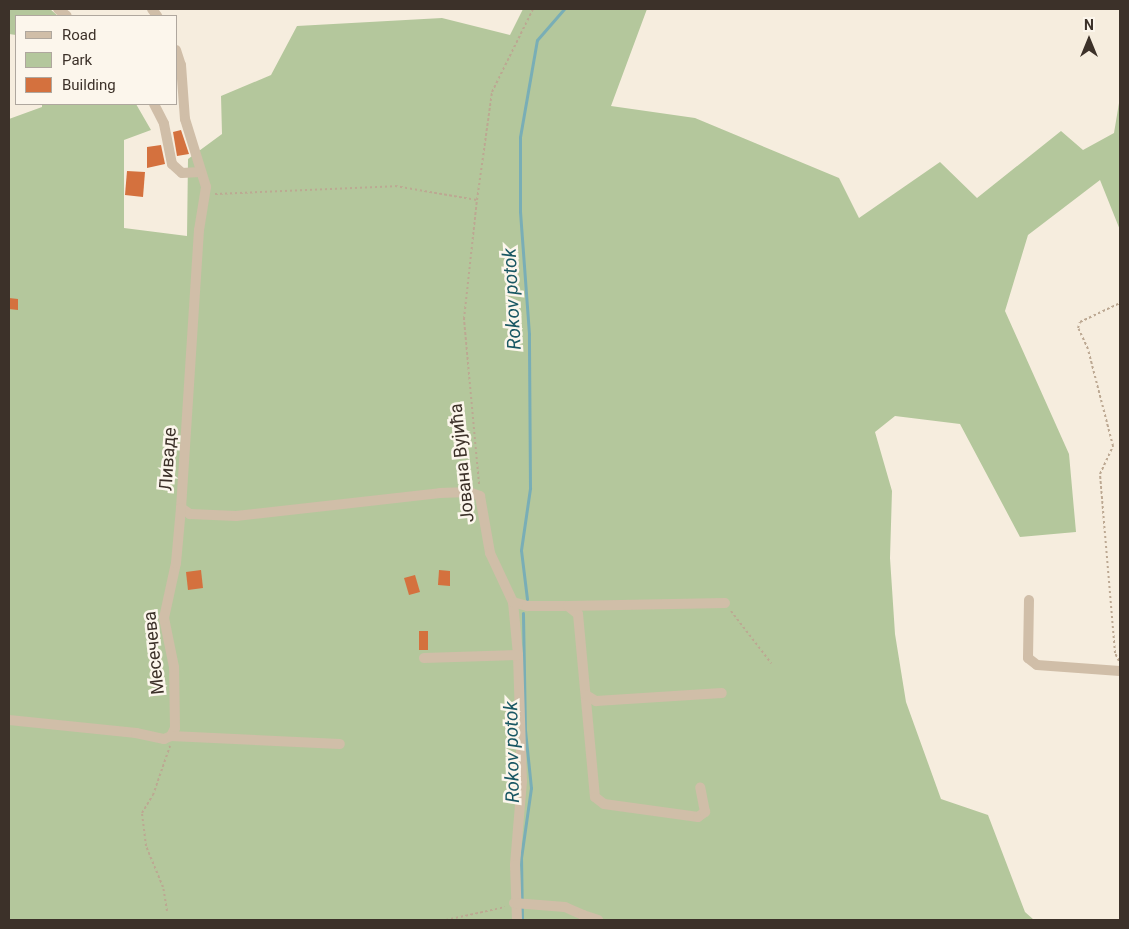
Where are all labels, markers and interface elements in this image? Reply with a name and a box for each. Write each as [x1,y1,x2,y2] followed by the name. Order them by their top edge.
[15,15,178,105] legend
[1064,15,1114,65] north arrow
[1084,17,1094,33] text: N
[62,26,96,44] text: Road
[62,51,92,69] text: Park
[62,76,116,94] text: Building
[498,248,526,350] water label: Rokov potok
[445,403,479,523] street label: Јована Вујића
[155,427,181,491] street label: Ливаде
[139,610,169,696] street label: Месечева
[500,701,524,803] water label: Rokov potok

